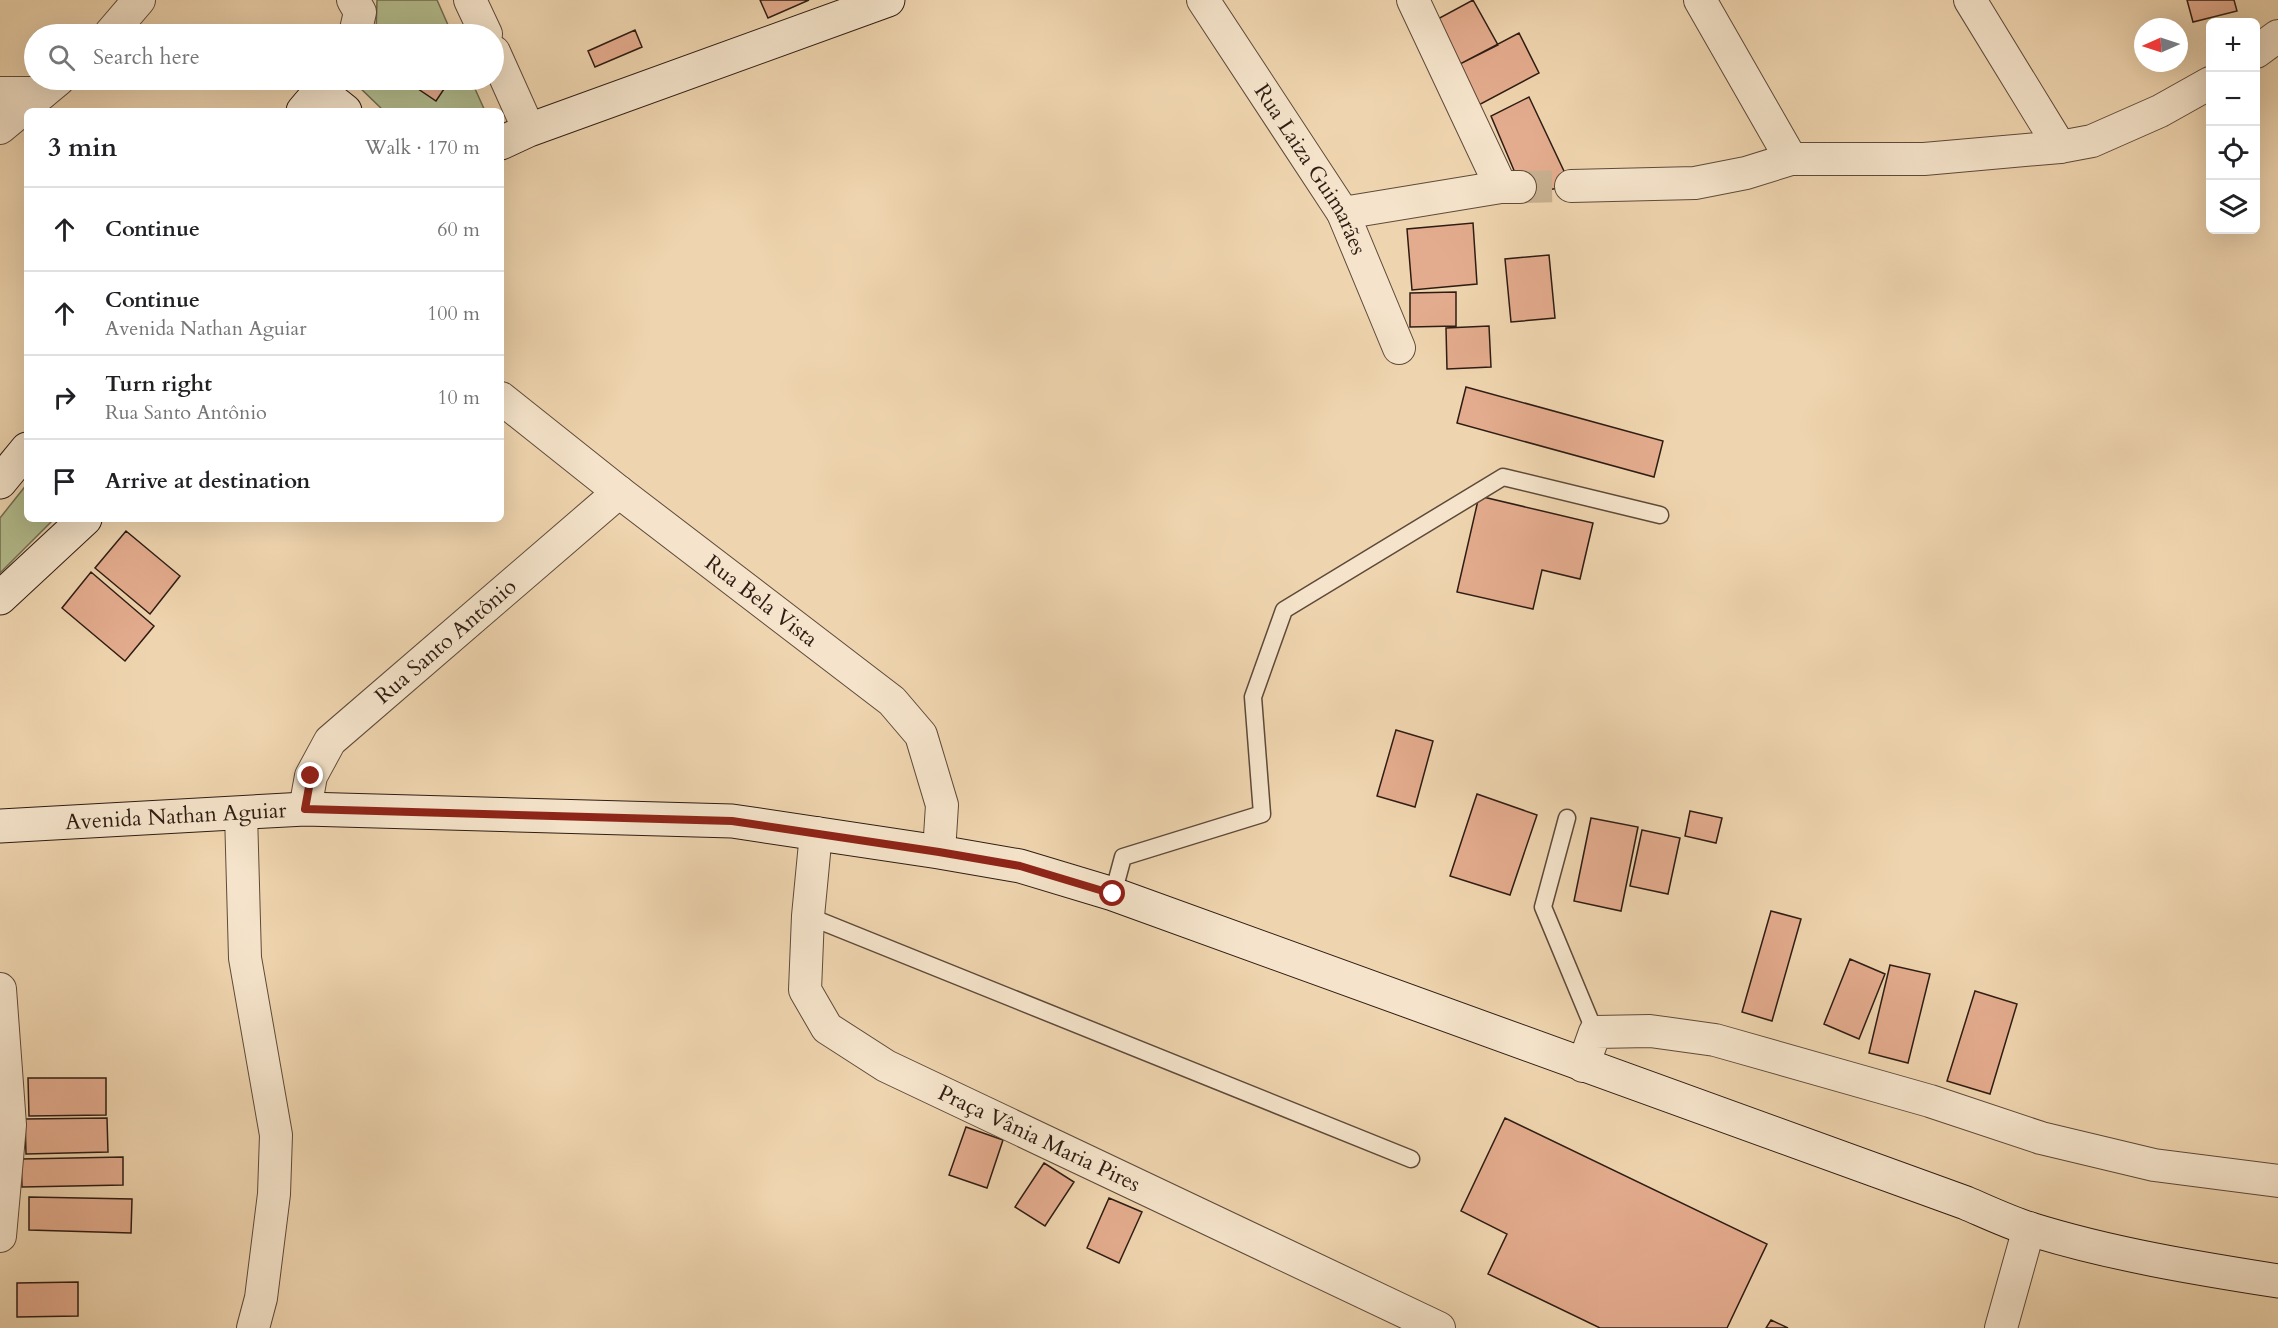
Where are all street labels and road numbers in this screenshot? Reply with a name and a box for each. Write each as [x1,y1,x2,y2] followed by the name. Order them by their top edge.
[1247,78,1374,259] street label: Rua Laiza Guimarães
[699,548,824,654] street label: Rua Bela Vista
[368,572,523,711] street label: Rua Santo Antônio
[64,795,288,837] street label: Avenida Nathan Aguiar
[933,1078,1145,1199] street label: Praça Vânia Maria Pires

